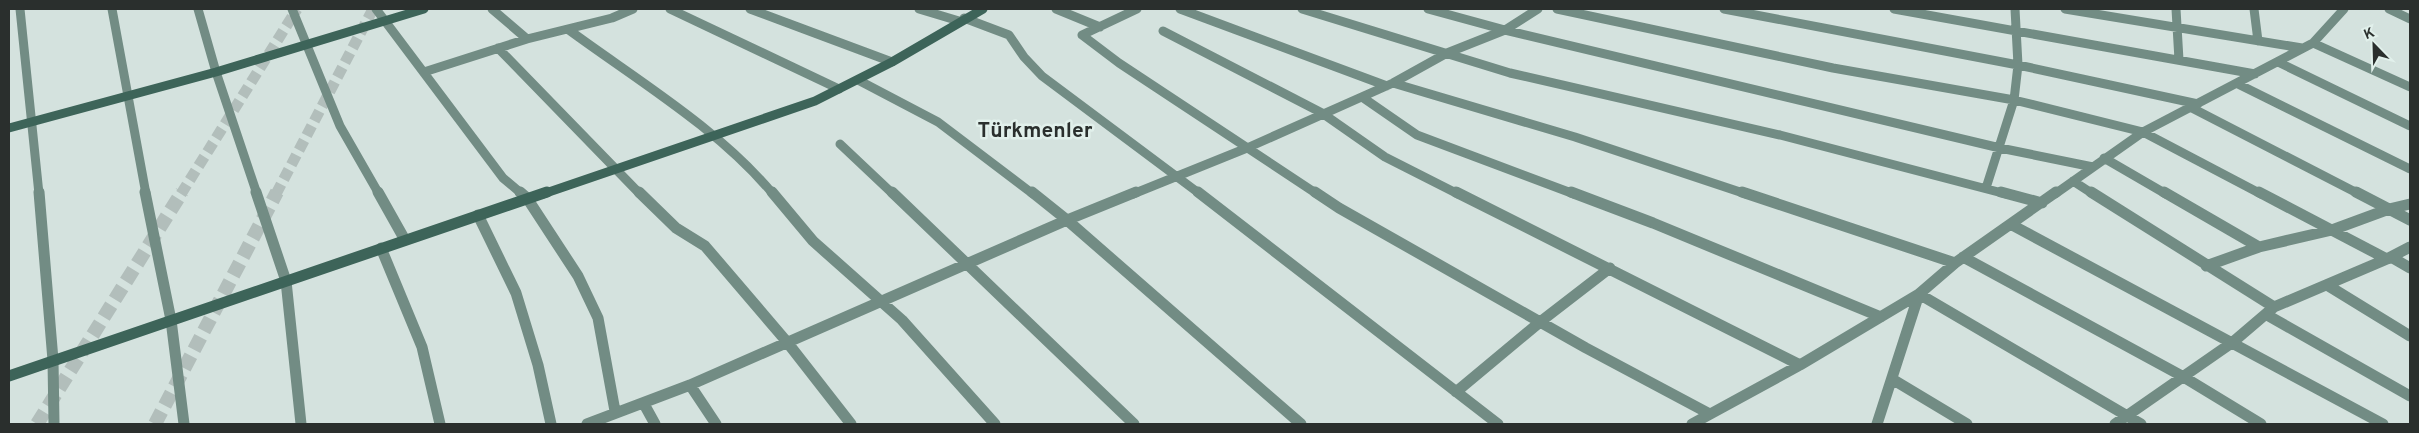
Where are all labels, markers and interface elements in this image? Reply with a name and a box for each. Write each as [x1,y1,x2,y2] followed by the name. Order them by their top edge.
[2349,20,2399,70] north arrow
[2362,25,2377,44] text: K
[978,118,1093,145] district label: Türkmenler

